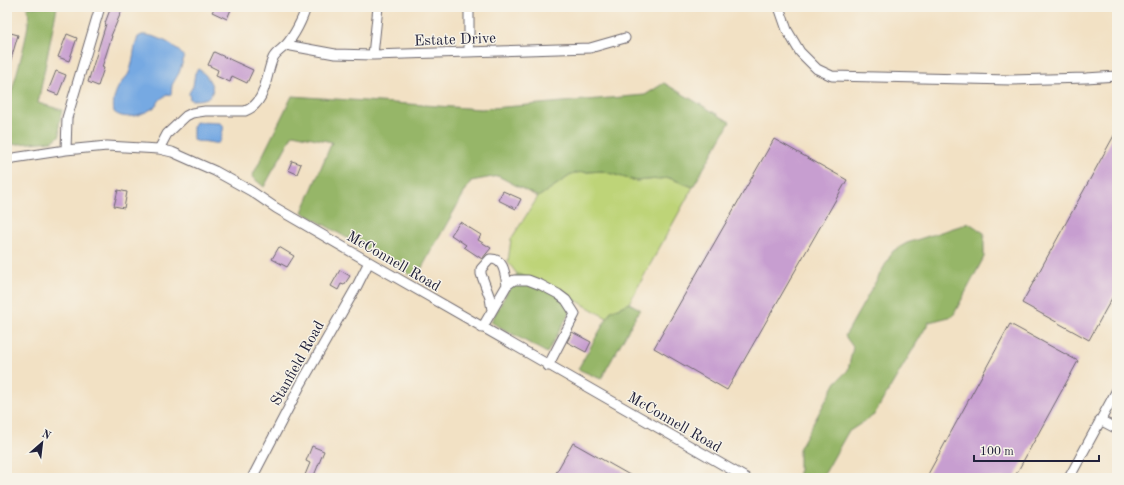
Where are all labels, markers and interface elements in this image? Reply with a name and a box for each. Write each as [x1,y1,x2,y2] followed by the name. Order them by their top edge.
[414,32,496,49] street label: Estate Drive
[344,229,443,295] street label: McConnell Road
[269,319,328,409] street label: Stanfield Road
[625,390,724,456] street label: McConnell Road
[22,423,62,463] north arrow
[40,429,53,443] text: N
[974,437,1099,463] scale bar
[980,446,1014,458] text: 100 m

